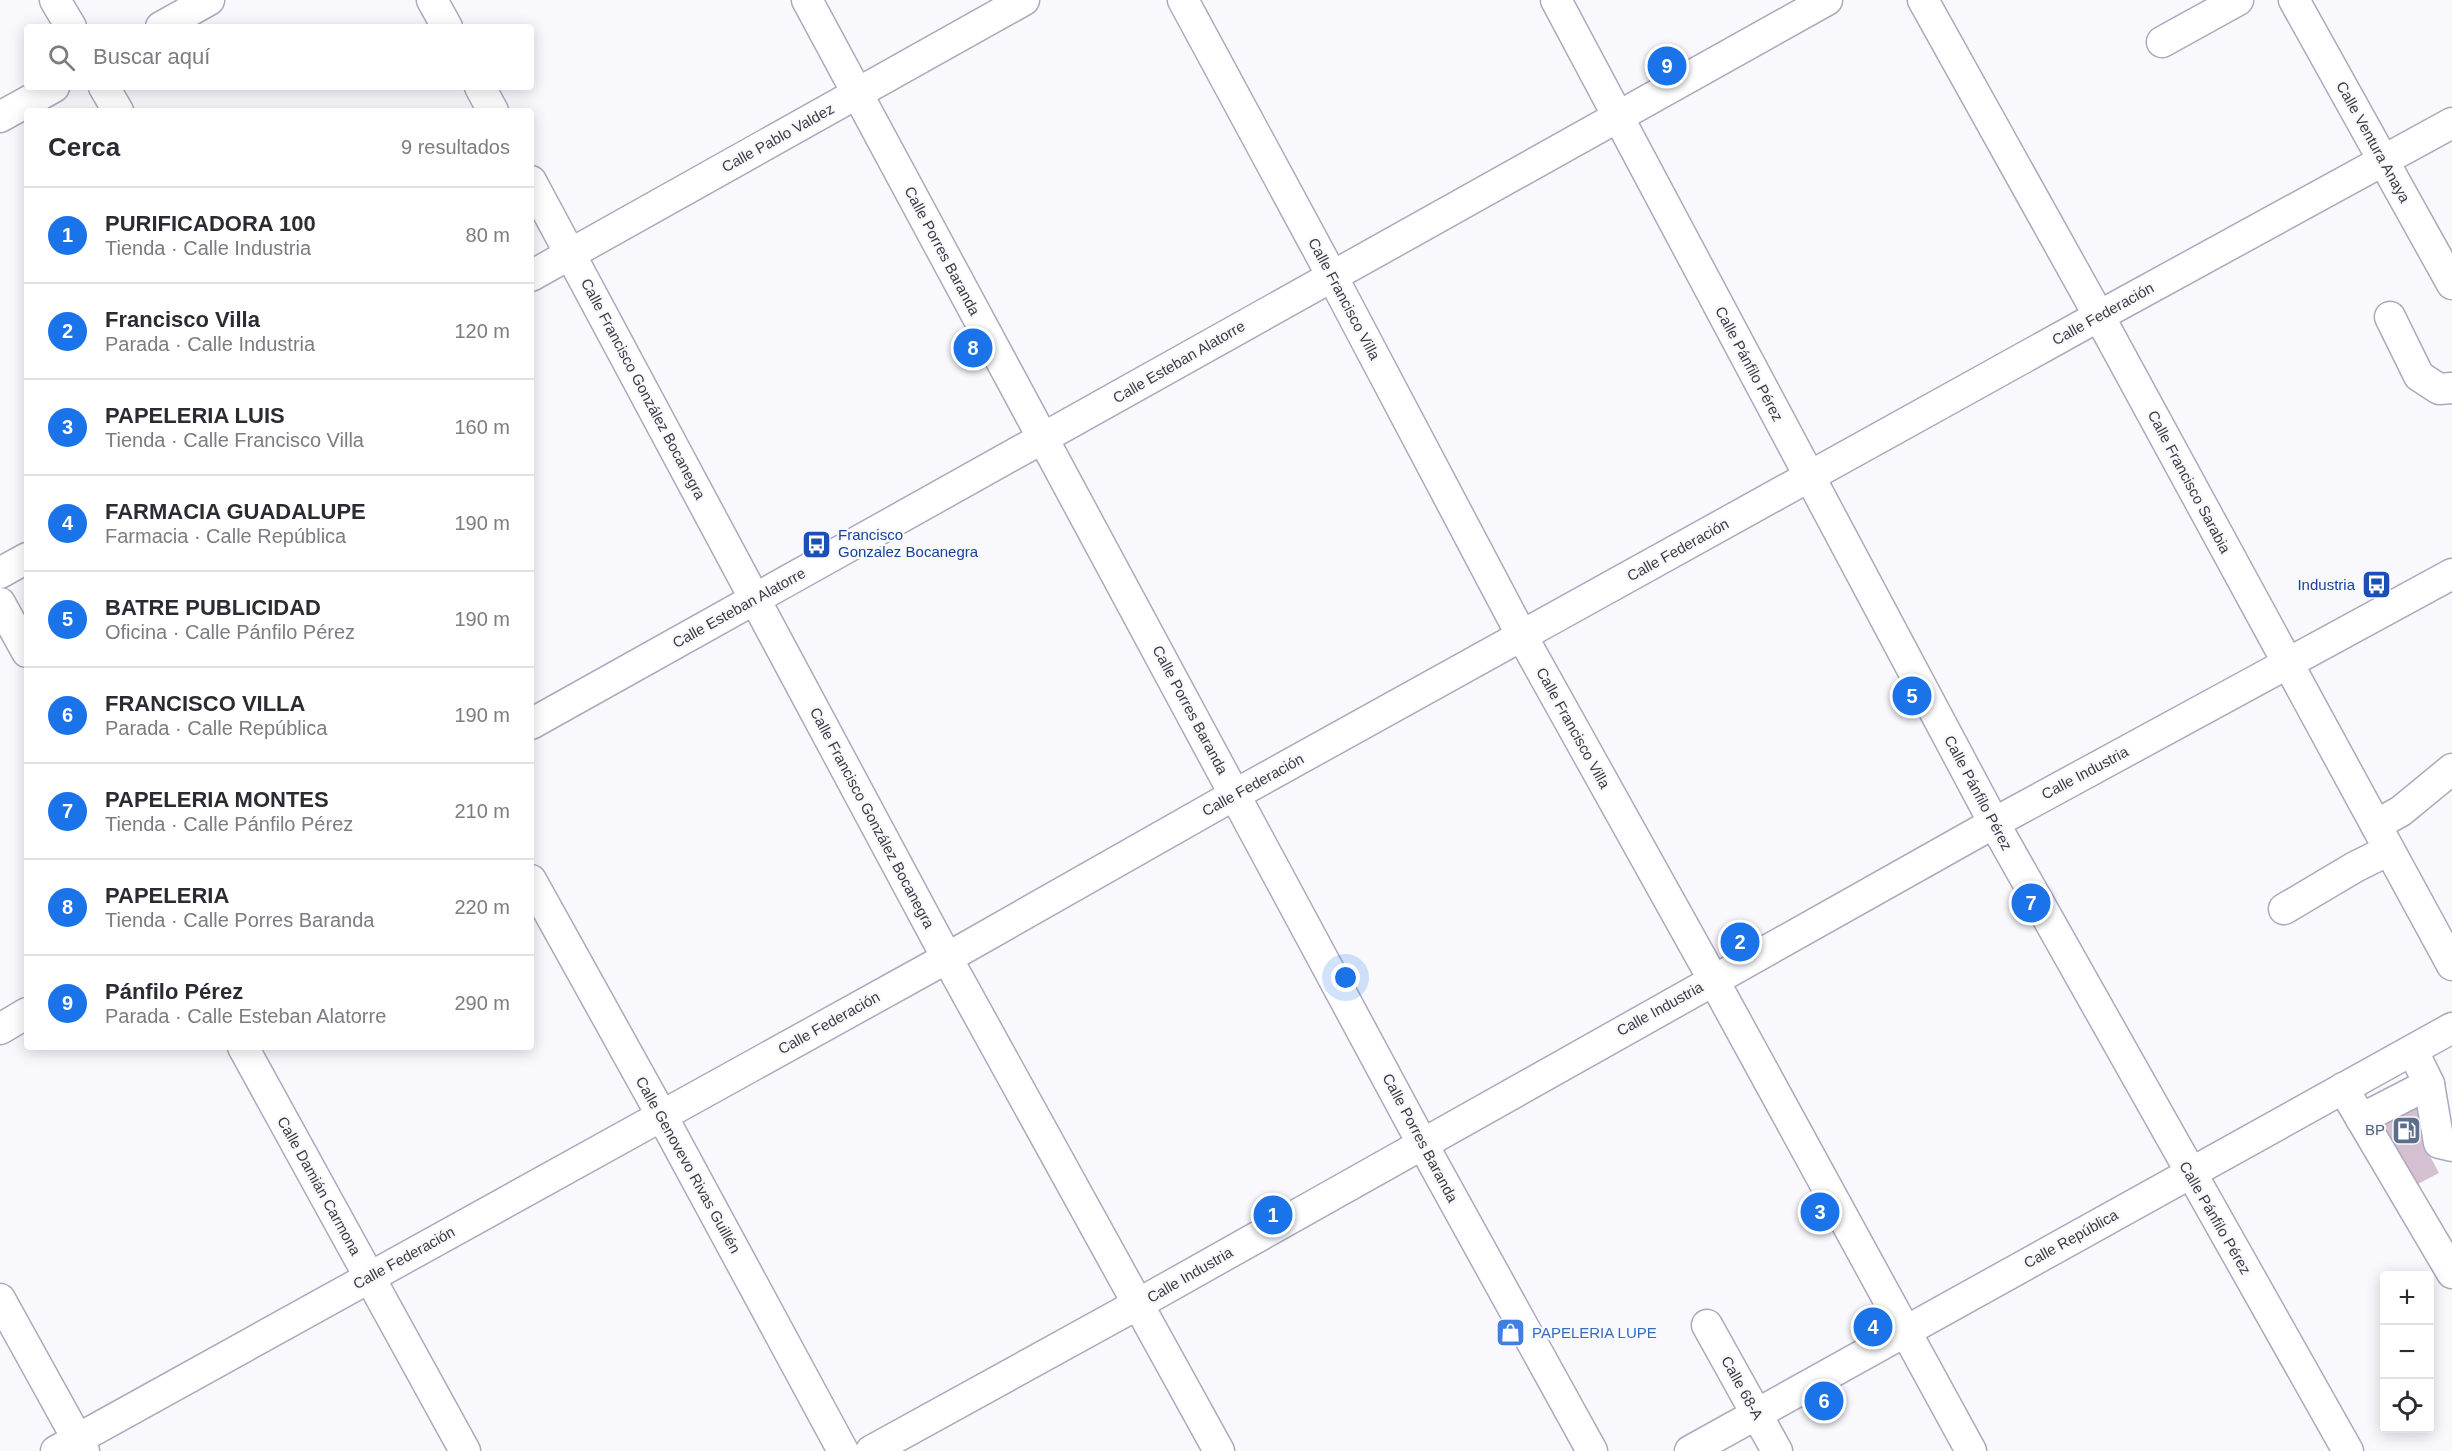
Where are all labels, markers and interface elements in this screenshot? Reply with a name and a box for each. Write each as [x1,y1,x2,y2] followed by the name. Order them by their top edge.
[24,24,534,90] search box
[45,41,78,74] icon: search
[93,44,210,69] text: Buscar aquí
[1648,44,1686,88] pin: 9
[2333,78,2414,206] street label: Calle Ventura Anaya
[719,100,837,175] street label: Calle Pablo Valdez
[48,132,120,162] text: Cerca
[401,136,510,158] text: 9 resultados
[901,183,984,319] street label: Calle Porres Baranda
[105,211,316,236] text: PURIFICADORA 100
[62,224,73,246] text: 1
[466,224,510,246] text: 80 m
[1305,235,1384,363] street label: Calle Francisco Villa
[105,237,311,259] text: Tienda · Calle Industria
[578,275,709,503] street label: Calle Francisco González Bocanegra
[2049,279,2156,348] street label: Calle Federación
[1712,303,1787,424] street label: Calle Pánfilo Pérez
[105,307,260,332] text: Francisco Villa
[1110,317,1248,406] street label: Calle Esteban Alatorre
[62,320,73,342] text: 2
[454,320,510,342] text: 120 m
[954,326,992,370] pin: 8
[105,333,315,355] text: Parada · Calle Industria
[105,403,285,428] text: PAPELERIA LUIS
[2145,407,2235,557] street label: Calle Francisco Sarabia
[62,416,73,438] text: 3
[454,416,510,438] text: 160 m
[105,429,364,451] text: Tienda · Calle Francisco Villa
[105,499,366,524] text: FARMACIA GUADALUPE
[62,512,73,534] text: 4
[454,512,510,534] text: 190 m
[1624,515,1731,584] street label: Calle Federación
[105,525,346,547] text: Farmacia · Calle República
[838,526,979,560] place label: Francisco Gonzalez Bocanegra
[801,528,833,560] bus stop icon: Francisco Gonzalez Bocanegra
[669,564,808,651] street label: Calle Esteban Alatorre
[2360,569,2392,601] bus stop icon: Industria
[2297,576,2356,593] place label: Industria
[105,595,321,620] text: BATRE PUBLICIDAD
[62,608,73,630] text: 5
[454,608,510,630] text: 190 m
[105,621,355,643] text: Oficina · Calle Pánfilo Pérez
[1149,642,1232,778] street label: Calle Porres Baranda
[1533,664,1614,792] street label: Calle Francisco Villa
[1892,674,1932,718] pin: 5
[105,691,305,716] text: FRANCISCO VILLA
[62,704,73,726] text: 6
[454,704,510,726] text: 190 m
[807,704,938,932] street label: Calle Francisco González Bocanegra
[105,717,327,739] text: Parada · Calle República
[1941,732,2016,853] street label: Calle Pánfilo Pérez
[2038,742,2132,803] street label: Calle Industria
[1199,750,1306,819] street label: Calle Federación
[105,787,329,812] text: PAPELERIA MONTES
[62,800,73,822] text: 7
[454,800,510,822] text: 210 m
[105,813,353,835] text: Tienda · Calle Pánfilo Pérez
[2012,880,2050,926] pin: 7
[105,883,229,908] text: PAPELERIA
[62,896,73,918] text: 8
[454,896,510,918] text: 220 m
[105,909,374,931] text: Tienda · Calle Porres Baranda
[1720,920,1760,964] pin: 2
[1331,963,1360,992] your location
[1614,978,1706,1039] street label: Calle Industria
[105,979,243,1004] text: Pánfilo Pérez
[775,988,882,1057] street label: Calle Federación
[62,992,73,1014] text: 9
[454,992,510,1014] text: 290 m
[105,1005,386,1027] text: Parada · Calle Esteban Alatorre
[1379,1070,1462,1206] street label: Calle Porres Baranda
[633,1073,744,1256] street label: Calle Genovevo Rivas Guillén
[274,1113,365,1259] street label: Calle Damián Carmona
[2390,1114,2422,1146] fuel station icon: BP
[2365,1121,2385,1138] place label: BP
[2176,1158,2255,1277] street label: Calle Pánfilo Pérez
[1800,1190,1840,1234] pin: 3
[1254,1192,1292,1238] pin: 1
[2021,1205,2121,1271] street label: Calle República
[350,1223,457,1292] street label: Calle Federación
[1144,1243,1236,1306] street label: Calle Industria
[2380,1271,2434,1433] map controls
[2380,1271,2434,1325] button: +
[1854,1304,1892,1350] pin: 4
[1495,1317,1527,1349] shop icon: PAPELERIA LUPE
[1532,1324,1657,1341] place label: PAPELERIA LUPE
[2380,1325,2434,1379] button: −
[1718,1353,1767,1423] street label: Calle 68-A
[1804,1378,1844,1424] pin: 6
[2380,1379,2434,1433] button: locate

